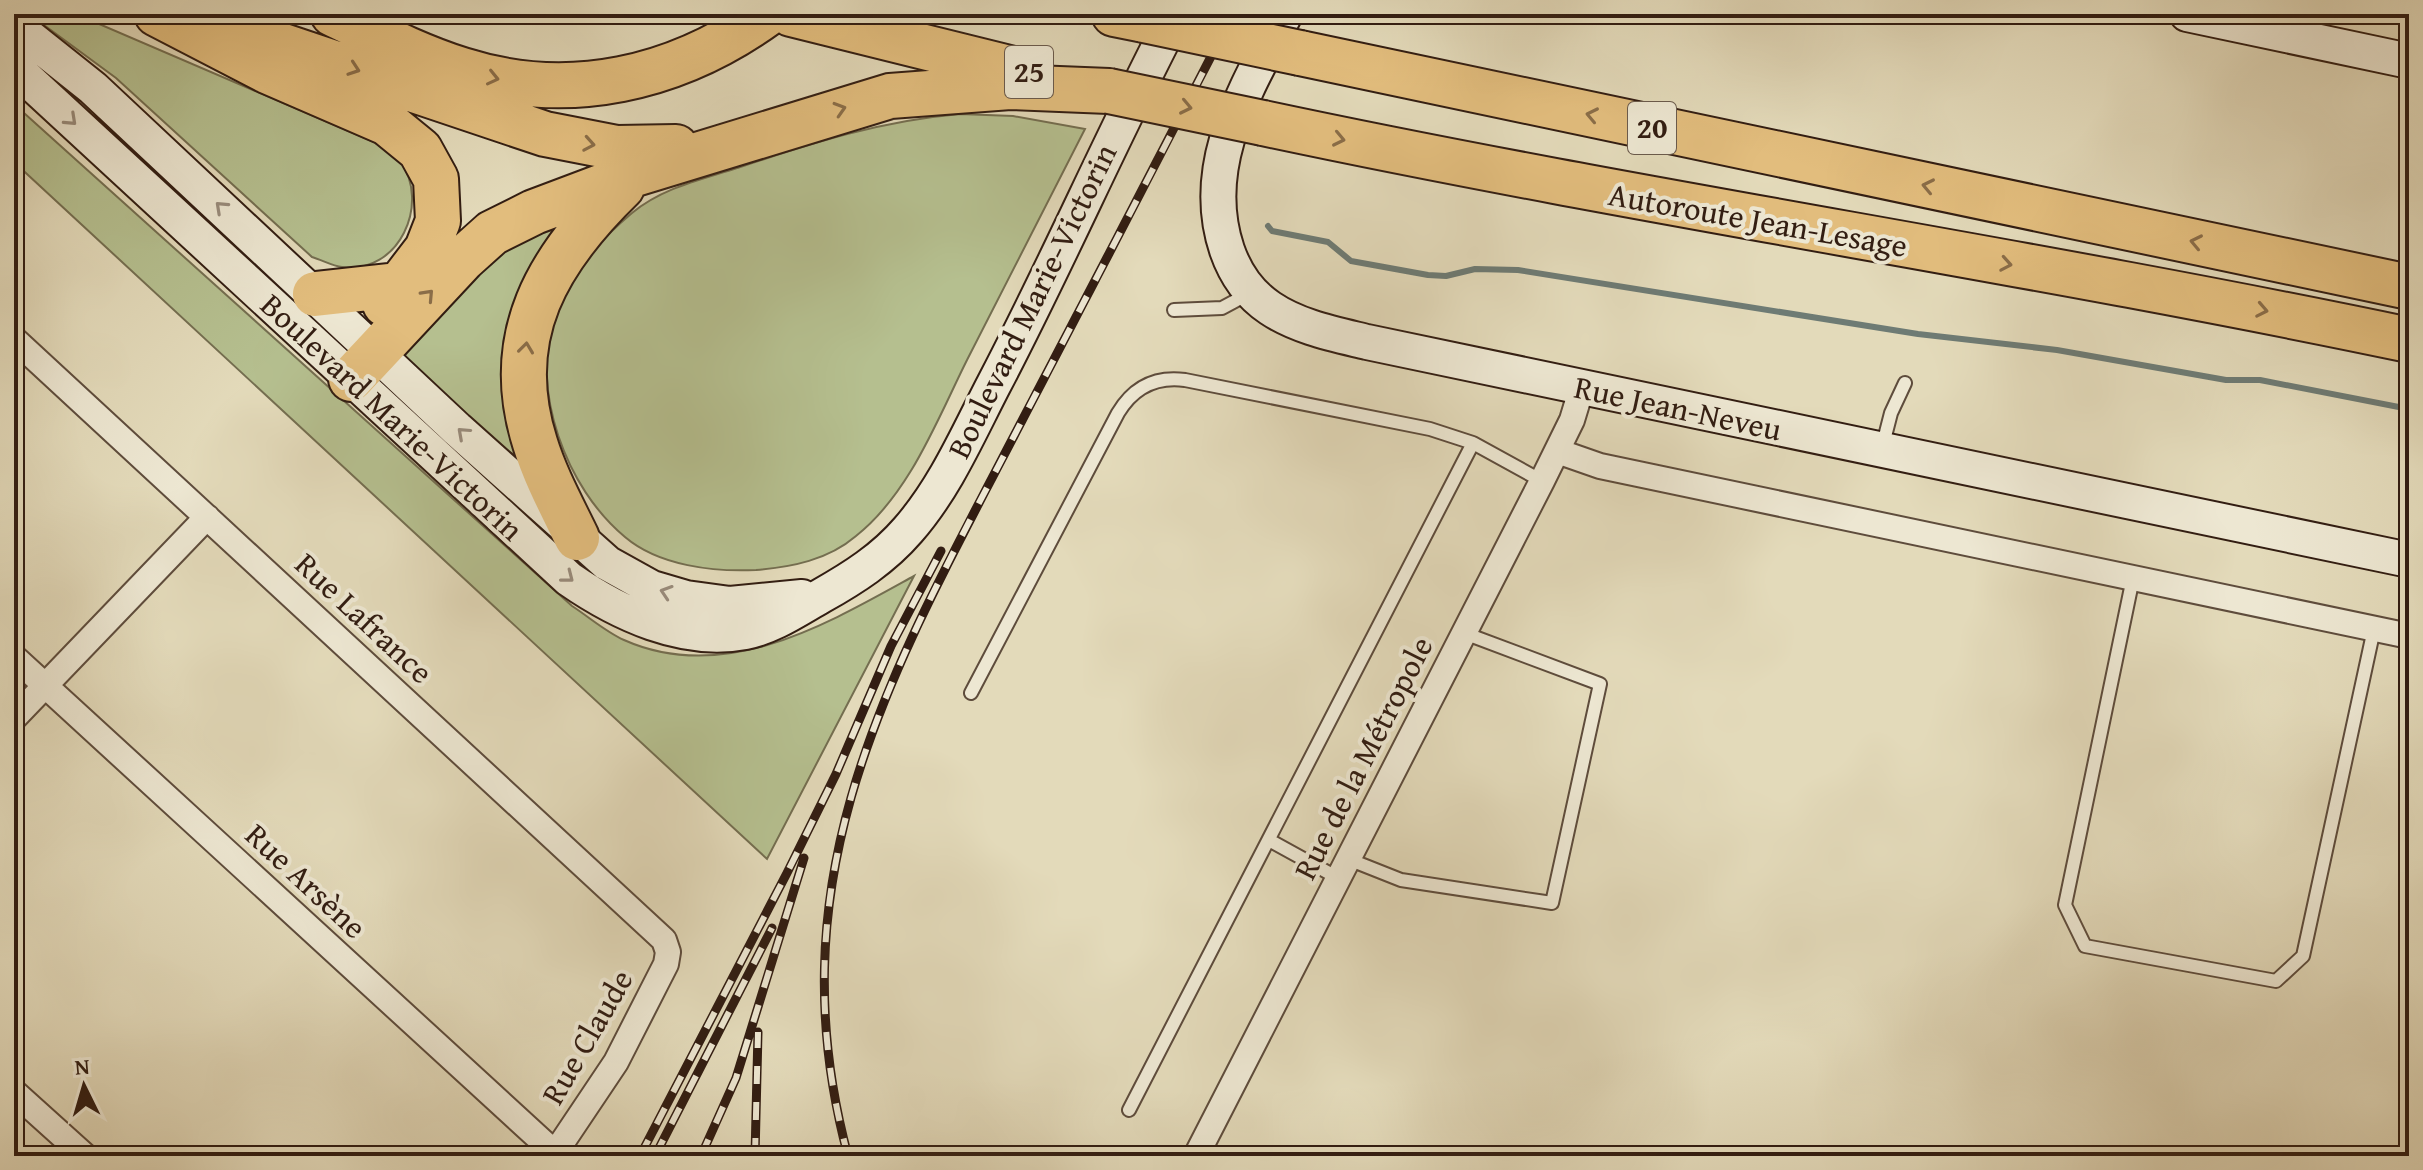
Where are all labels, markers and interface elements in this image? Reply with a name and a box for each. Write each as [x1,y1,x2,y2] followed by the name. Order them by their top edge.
[1005,46,1053,98] road number: 25
[346,60,360,76] one-way arrow
[485,69,499,86] one-way arrow
[1178,98,1192,115] one-way arrow
[832,102,846,118] one-way arrow
[1628,102,1676,154] road number: 20
[1585,107,1599,124] one-way arrow
[62,110,76,125] one-way arrow
[1332,130,1346,147] one-way arrow
[582,135,596,152] one-way arrow
[935,136,1128,466] street label: Boulevard Marie-Victorin
[1605,170,1911,269] street label: Autoroute Jean-Lesage
[1922,178,1935,195] one-way arrow
[216,203,231,217] one-way arrow
[2189,234,2203,251] one-way arrow
[1999,254,2013,271] one-way arrow
[250,282,534,551] street label: Boulevard Marie-Victorin
[419,289,433,304] one-way arrow
[2255,301,2268,318] one-way arrow
[518,341,535,354] one-way arrow
[1570,363,1787,453] street label: Rue Jean-Neveu
[457,429,472,443] one-way arrow
[285,541,444,694] street label: Rue Lafrance
[559,567,574,581] one-way arrow
[659,586,673,602] one-way arrow
[1281,628,1444,888] street label: Rue de la Métropole
[235,812,378,949] street label: Rue Arsène
[529,961,644,1113] street label: Rue Claude
[44,1046,124,1126] north arrow
[74,1049,91,1083] text: N

